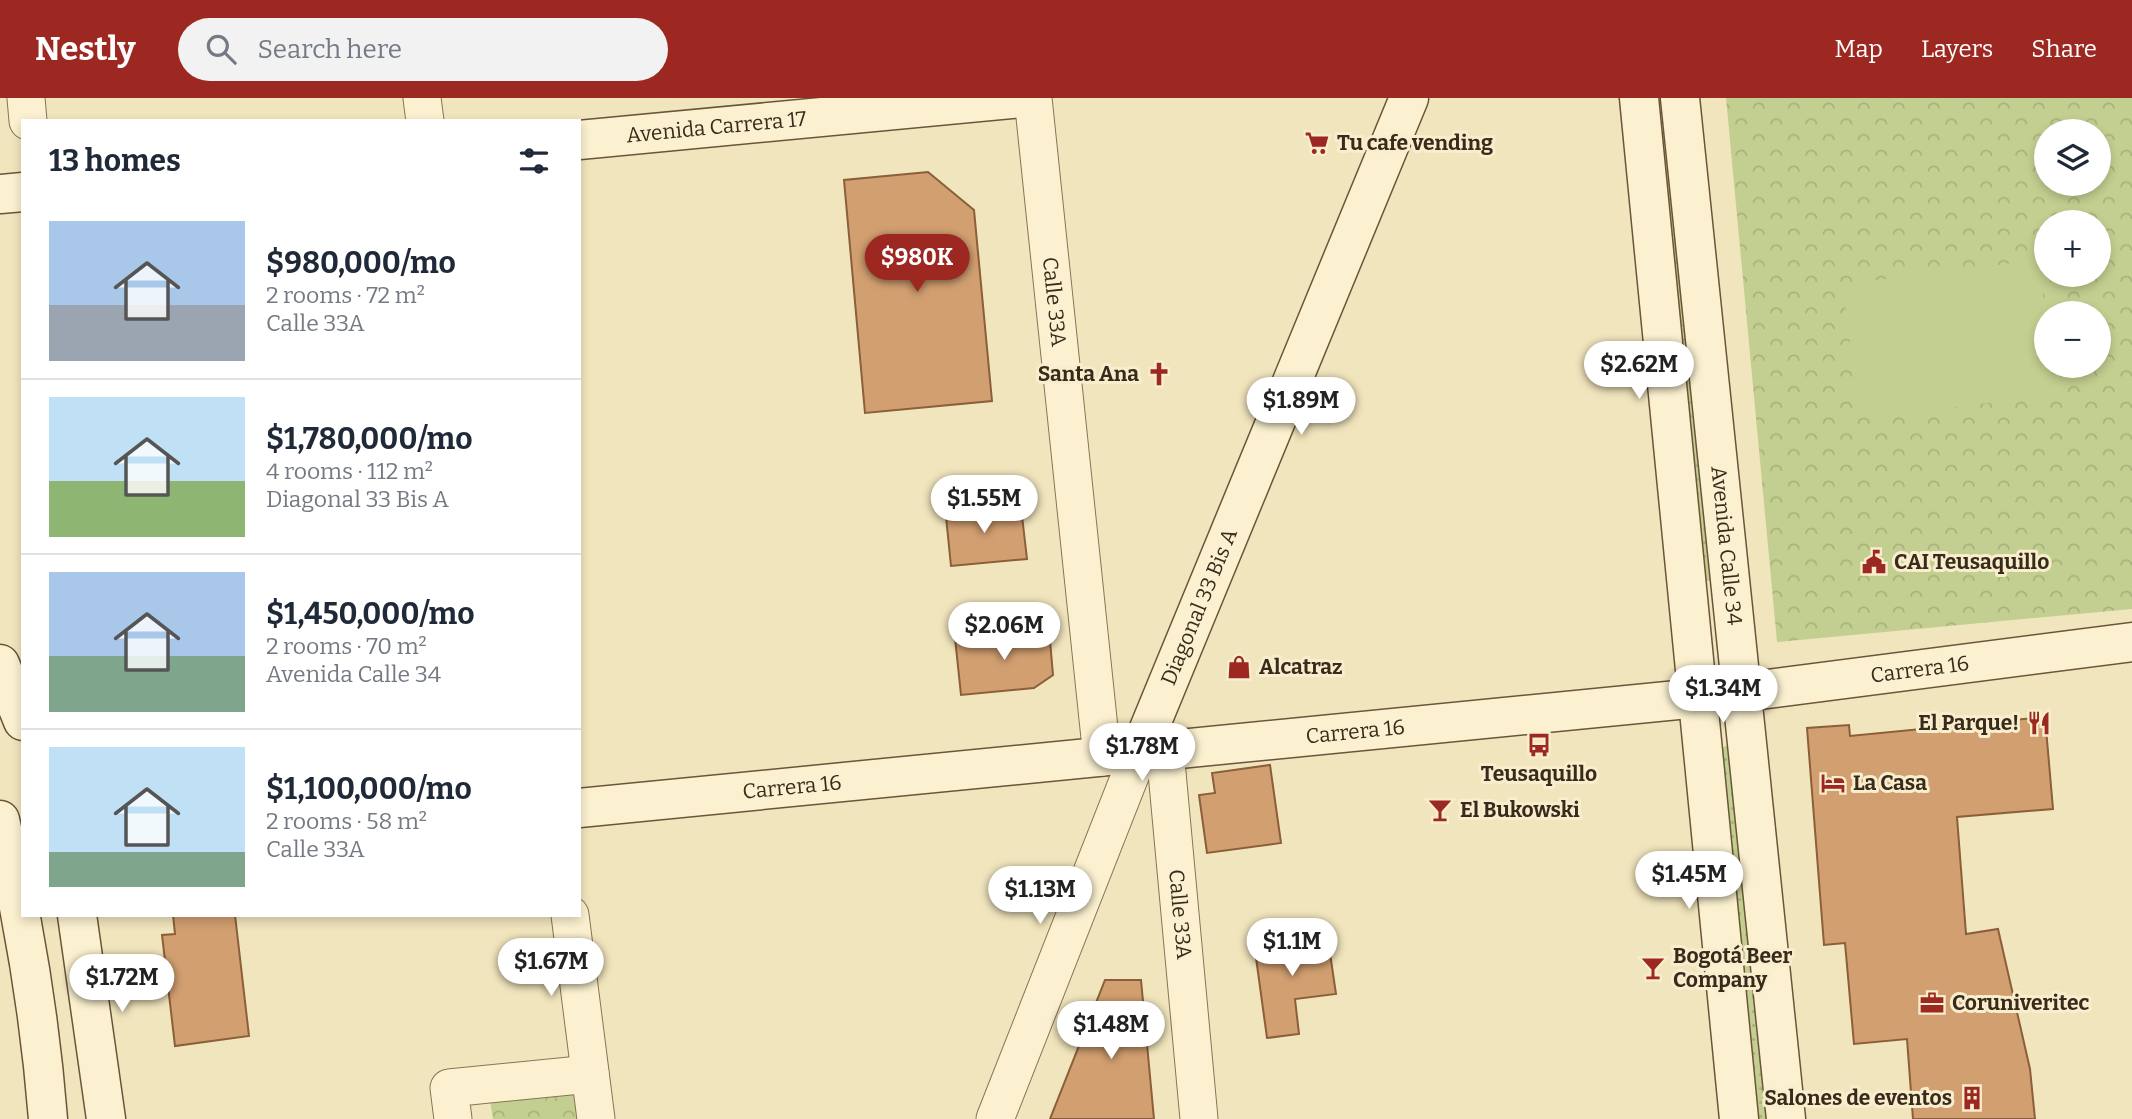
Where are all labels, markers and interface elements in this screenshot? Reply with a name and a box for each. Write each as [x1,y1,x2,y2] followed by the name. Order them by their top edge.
[178,18,668,81] search box
[35,29,136,69] text: Nestly
[202,30,240,68] icon: search
[258,34,402,65] text: Search here
[1835,35,1883,63] text: Map
[1921,35,1993,63] text: Layers
[2031,35,2097,63] text: Share
[625,105,808,148] street label: Avenida Carrera 17
[2034,119,2111,378] map controls
[2034,119,2111,196] button: layers
[1303,129,1331,157] supermarket icon: Tu cafe vending
[1337,130,1493,156] place label: Tu cafe vending
[515,142,553,180] icon: filters
[49,143,181,179] text: 13 homes
[2034,210,2111,287] button: +
[868,234,966,294] pin: $980K
[881,243,953,271] text: $980K
[266,245,456,281] text: $980,000/mo
[105,249,189,333] icon: home
[1037,256,1072,348] street label: Calle 33A
[266,281,425,309] text: 2 rooms · 72 m²
[2034,301,2111,378] button: −
[266,309,365,337] text: Calle 33A
[1582,342,1696,401] pin: $2.62M
[1600,350,1678,378] text: $2.62M
[1145,360,1173,388] church icon: Santa Ana
[1038,361,1139,387] place label: Santa Ana
[1244,378,1358,437] pin: $1.89M
[1263,386,1339,414] text: $1.89M
[266,421,472,457] text: $1,780,000/mo
[105,425,189,509] icon: home
[266,457,433,485] text: 4 rooms · 112 m²
[1705,465,1748,627] street label: Avenida Calle 34
[927,476,1041,535] pin: $1.55M
[947,484,1021,512] text: $1.55M
[266,485,449,513] text: Diagonal 33 Bis A
[1155,525,1243,689] street label: Diagonal 33 Bis A
[1860,548,1888,576] public building icon: CAI Teusaquillo
[1894,549,2049,575] place label: CAI Teusaquillo
[266,596,474,632] text: $1,450,000/mo
[105,600,189,684] icon: home
[947,602,1061,662] pin: $2.06M
[964,611,1044,639] text: $2.06M
[266,632,427,660] text: 2 rooms · 70 m²
[1869,650,1971,689] street label: Carrera 16
[1225,653,1253,681] shop icon: Alcatraz
[1259,654,1343,680] place label: Alcatraz
[266,660,441,688] text: Avenida Calle 34
[1666,666,1780,725] pin: $1.34M
[1685,674,1761,702] text: $1.34M
[2025,709,2053,737] restaurant icon: El Parque!
[1918,710,2019,736] place label: El Parque!
[1305,714,1406,749] street label: Carrera 16
[1085,724,1199,783] pin: $1.78M
[1525,731,1553,759] bus stop icon: Teusaquillo
[1105,732,1179,760] text: $1.78M
[1481,761,1597,787] place label: Teusaquillo
[741,769,843,805] street label: Carrera 16
[1819,769,1847,797] hotel icon: La Casa
[1853,770,1927,796] place label: La Casa
[266,771,472,807] text: $1,100,000/mo
[105,775,189,859] icon: home
[1426,796,1454,824] bar icon: El Bukowski
[1460,797,1580,823] place label: El Bukowski
[266,807,427,835] text: 2 rooms · 58 m²
[266,835,365,863] text: Calle 33A
[1632,852,1746,911] pin: $1.45M
[1651,860,1727,888] text: $1.45M
[983,866,1097,926] pin: $1.13M
[1163,868,1197,960] street label: Calle 33A
[1004,875,1076,903] text: $1.13M
[1243,918,1341,978] pin: $1.1M
[1263,927,1321,955] text: $1.1M
[494,939,608,998] pin: $1.67M
[1673,943,1793,993] place label: Bogotá Beer Company
[514,947,588,975] text: $1.67M
[65,954,179,1014] pin: $1.72M
[1639,954,1667,982] bar icon: Bogotá Beer Company
[85,963,159,991] text: $1.72M
[1918,989,1946,1017] office icon: Coruniveritec
[1952,990,2089,1016] place label: Coruniveritec
[1054,1002,1168,1061] pin: $1.48M
[1073,1010,1149,1038] text: $1.48M
[1958,1084,1986,1112] building icon: Salones de eventos
[1764,1085,1952,1111] place label: Salones de eventos

